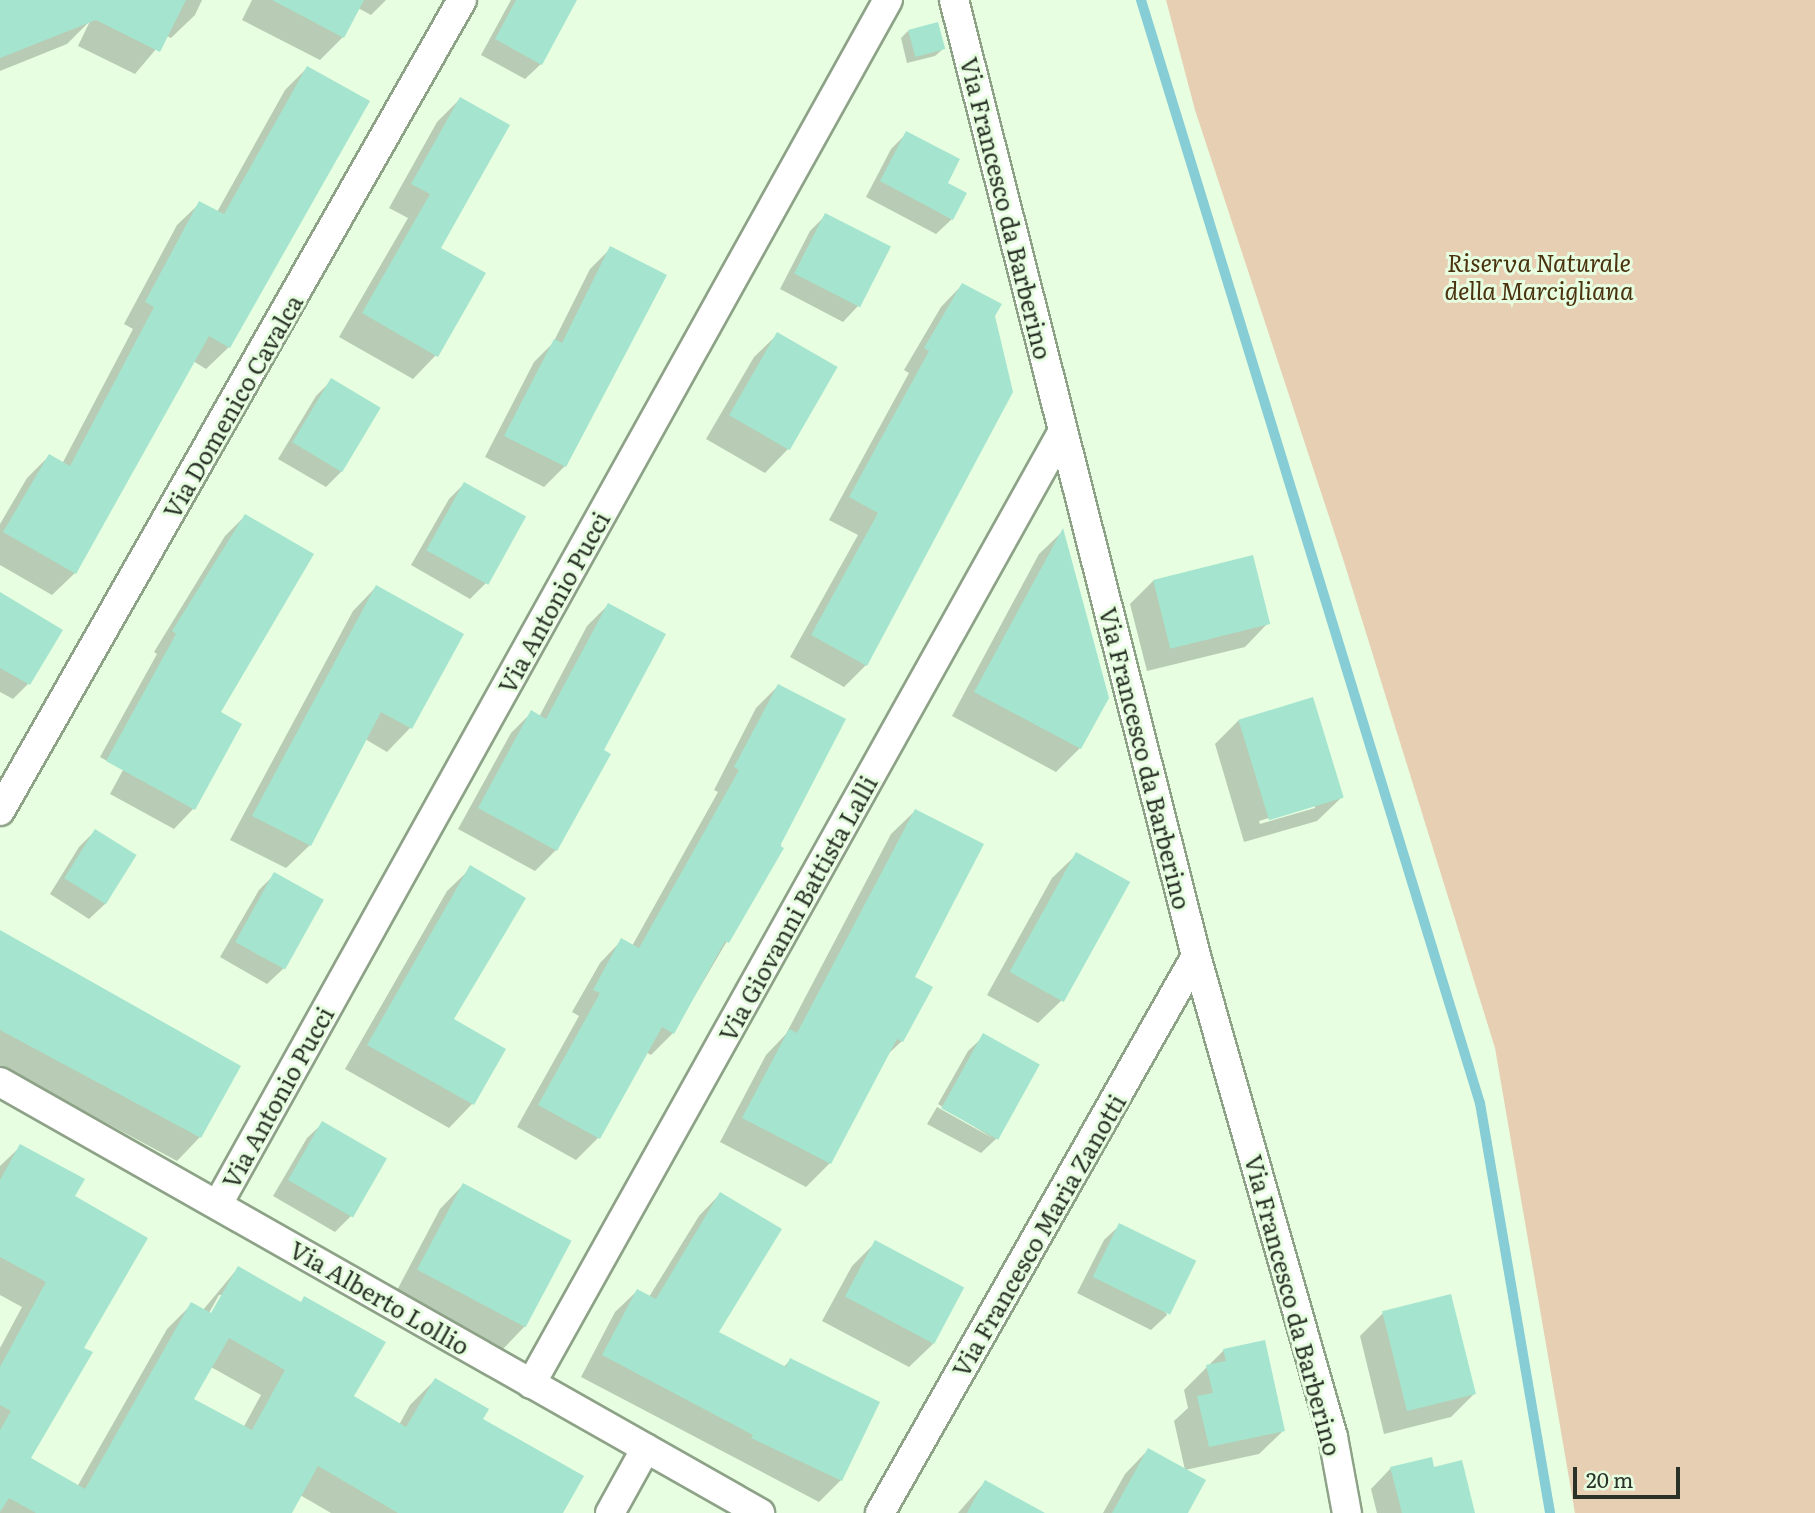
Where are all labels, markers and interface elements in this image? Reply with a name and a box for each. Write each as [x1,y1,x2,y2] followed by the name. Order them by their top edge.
[955,54,1059,362] street label: Via Francesco da Barberino
[1444,248,1634,304] park label: Riserva Naturale della Marcigliana
[156,289,308,523] street label: Via Domenico Cavalca
[491,506,615,698] street label: Via Antonio Pucci
[1094,604,1198,912] street label: Via Francesco da Barberino
[712,770,882,1046] street label: Via Giovanni Battista Lalli
[215,1001,339,1193] street label: Via Antonio Pucci
[945,1089,1131,1381] street label: Via Francesco Maria Zanotti
[1240,1151,1348,1459] street label: Via Francesco da Barberino
[285,1234,475,1360] street label: Via Alberto Lollio
[1577,1454,1684,1498] scale bar
[1586,1463,1633,1494] text: 20 m

